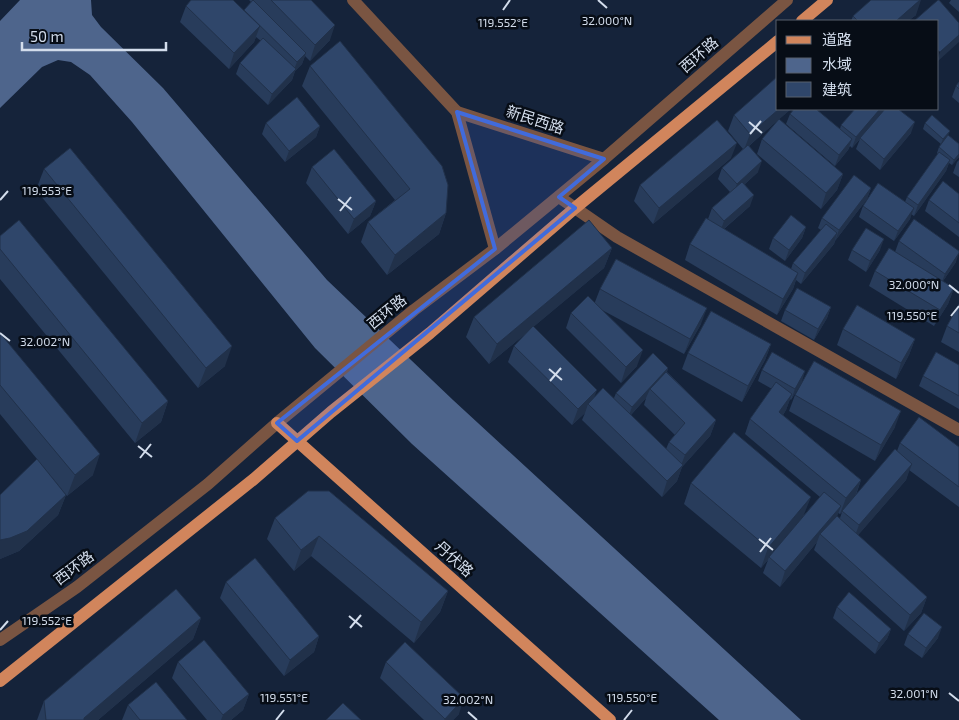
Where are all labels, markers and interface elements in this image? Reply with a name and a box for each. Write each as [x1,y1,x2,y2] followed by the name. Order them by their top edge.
[582,13,632,27] text: 32.000°N
[478,15,528,29] text: 119.552°E
[22,20,166,52] scale bar
[776,20,939,110] legend
[30,27,64,45] text: 50 m
[822,30,852,48] text: 道路
[675,33,721,76] street label: 西环路
[822,55,852,73] text: 水域
[822,80,852,98] text: 建筑
[504,101,567,137] street label: 新民西路
[22,183,72,197] text: 119.553°E
[889,277,939,291] text: 32.000°N
[363,290,410,332] street label: 西环路
[887,308,937,322] text: 119.550°E
[20,334,70,348] text: 32.002°N
[432,537,477,580] street label: 丹伏路
[50,546,97,588] street label: 西环路
[22,613,72,627] text: 119.552°E
[890,686,938,700] text: 32.001°N
[260,690,308,704] text: 119.551°E
[607,690,657,704] text: 119.550°E
[443,692,493,706] text: 32.002°N

